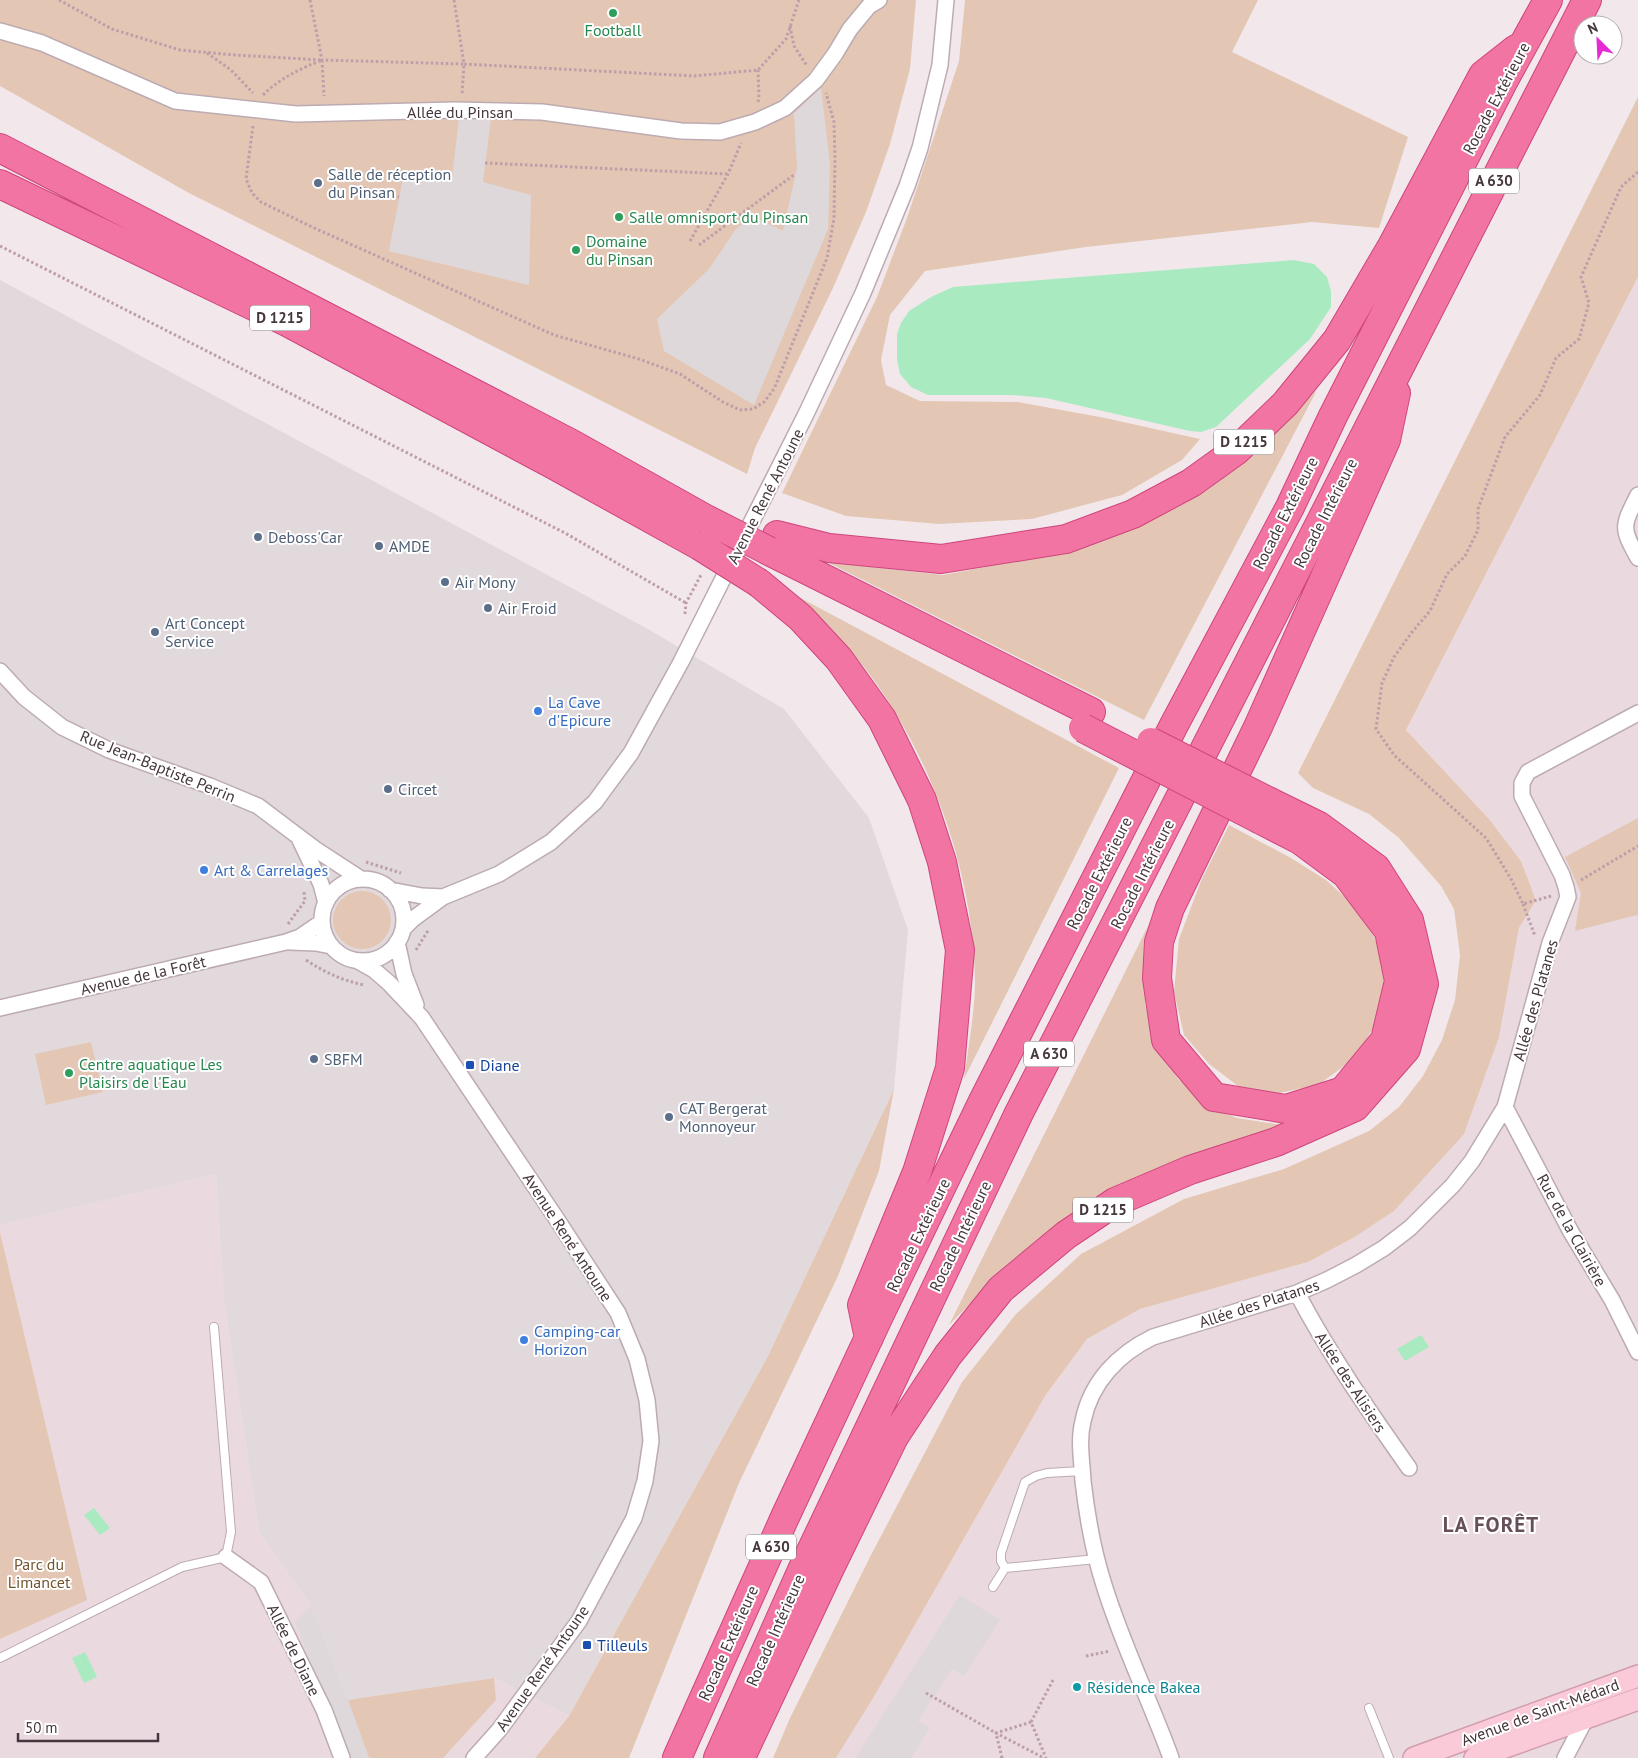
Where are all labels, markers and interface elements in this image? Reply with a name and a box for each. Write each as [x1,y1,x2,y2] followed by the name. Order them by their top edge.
[607,7,619,19] marker: Football
[1573,15,1623,65] north arrow
[1585,18,1601,38] text: N
[585,20,642,40] place label: Football
[1458,39,1534,157] street label: Rocade Extérieure
[407,102,513,122] street label: Allée du Pinsan
[328,164,451,202] place label: Salle de réception du Pinsan
[1469,168,1519,194] road number: A 630
[312,177,324,189] marker: Salle de réception du Pinsan
[629,207,808,227] place label: Salle omnisport du Pinsan
[613,211,625,223] marker: Salle omnisport du Pinsan
[586,231,653,269] place label: Domaine du Pinsan
[570,244,582,256] marker: Domaine du Pinsan
[250,306,310,330] road number: D 1215
[722,425,808,567] street label: Avenue René Antoune
[1214,430,1274,454] road number: D 1215
[1248,453,1322,573] street label: Rocade Extérieure
[1289,455,1361,571] street label: Rocade Intérieure
[268,527,343,547] place label: Deboss'Car
[252,531,264,543] marker: Deboss'Car
[389,536,430,556] place label: AMDE
[373,540,385,552] marker: AMDE
[455,572,516,592] place label: Air Mony
[439,576,451,588] marker: Air Mony
[498,598,557,618] place label: Air Froid
[482,602,494,614] marker: Air Froid
[165,613,246,651] place label: Art Concept Service
[149,626,161,638] marker: Art Concept Service
[548,692,611,730] place label: La Cave d'Epicure
[532,705,544,717] marker: La Cave d'Epicure
[77,726,239,806] street label: Rue Jean-Baptiste Perrin
[398,779,438,799] place label: Circet
[382,783,394,795] marker: Circet
[1062,813,1136,933] street label: Rocade Extérieure
[1106,816,1178,932] street label: Rocade Intérieure
[214,860,328,880] place label: Art & Carrelages
[198,864,210,876] marker: Art & Carrelages
[1508,937,1562,1063] street label: Allée des Platanes
[78,951,208,999] street label: Avenue de la Forêt
[1024,1042,1074,1066] road number: A 630
[324,1049,363,1069] place label: SBFM
[308,1053,320,1065] marker: SBFM
[79,1054,223,1092] place label: Centre aquatique Les Plaisirs de l'Eau
[480,1055,520,1075] place label: Diane
[464,1059,476,1071] marker: Diane
[63,1067,75,1079] marker: Centre aquatique Les Plaisirs de l'Eau
[679,1098,767,1136] place label: CAT Bergerat Monnoyeur
[663,1111,675,1123] marker: CAT Bergerat Monnoyeur
[519,1169,617,1305] street label: Avenue René Antoune
[1533,1170,1611,1290] street label: Rue de la Clairière
[882,1175,954,1295] street label: Rocade Extérieure
[925,1178,995,1294] street label: Rocade Intérieure
[1073,1198,1133,1222] road number: D 1215
[1196,1274,1322,1332] street label: Allée des Platanes
[534,1321,621,1359] place label: Camping-car Horizon
[1311,1328,1391,1436] street label: Allée des Alisiers
[518,1334,530,1346] marker: Camping-car Horizon
[1443,1511,1539,1538] district label: LA FORÊT
[746,1534,796,1560] road number: A 630
[8,1554,71,1592] park label: Parc du Limancet
[741,1571,809,1689] street label: Rocade Intérieure
[694,1582,762,1704] street label: Rocade Extérieure
[263,1601,325,1699] street label: Allée de Diane
[491,1601,593,1735] street label: Avenue René Antoune
[597,1635,648,1655] place label: Tilleuls
[581,1639,593,1651] marker: Tilleuls
[1458,1674,1622,1750] street label: Avenue de Saint-Médard
[1087,1677,1200,1697] place label: Résidence Bakea
[1071,1681,1083,1693] marker: Résidence Bakea
[18,1710,158,1742] scale bar
[25,1718,58,1737] text: 50 m

